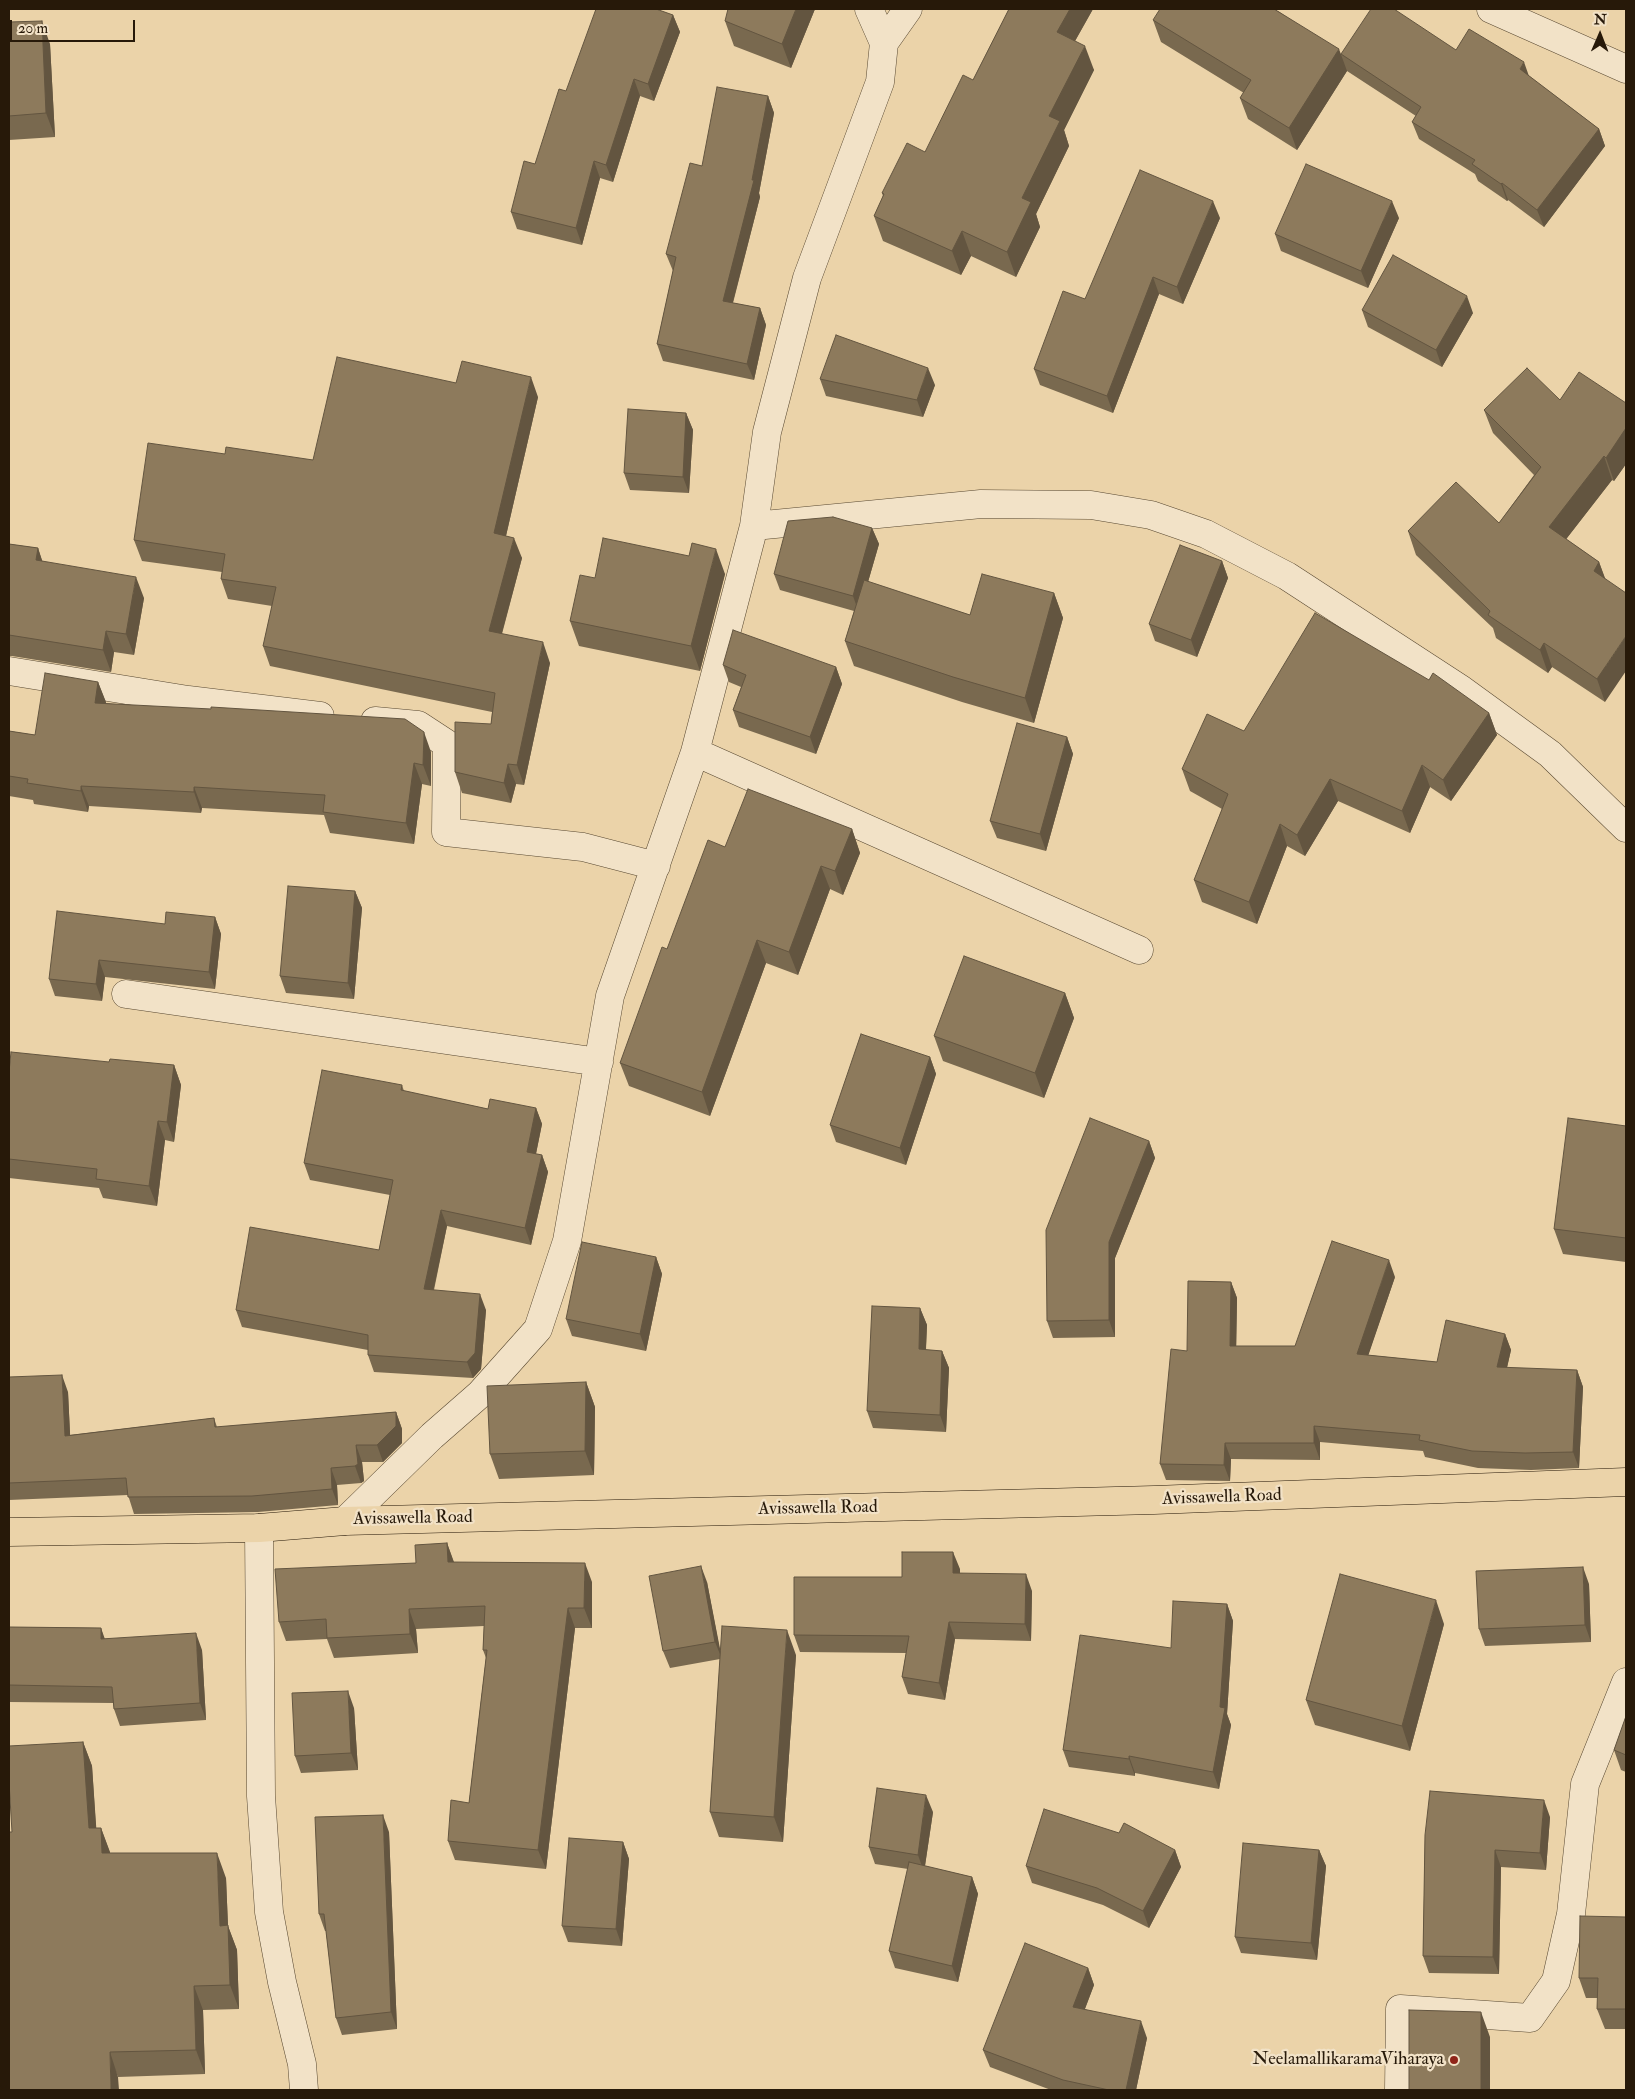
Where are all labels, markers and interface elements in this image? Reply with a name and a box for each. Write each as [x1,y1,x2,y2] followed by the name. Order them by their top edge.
[12,10,138,42] scale bar
[1575,10,1625,60] north arrow
[1594,11,1607,28] text: N
[18,19,48,38] text: 20 m
[1162,1485,1282,1511] street label: Avissawella Road
[758,1497,878,1521] street label: Avissawella Road
[353,1507,473,1531] street label: Avissawella Road
[1253,2049,1444,2071] place label: NeelamallikaramaViharaya
[1448,2054,1460,2066] marker: NeelamallikaramaViharaya

